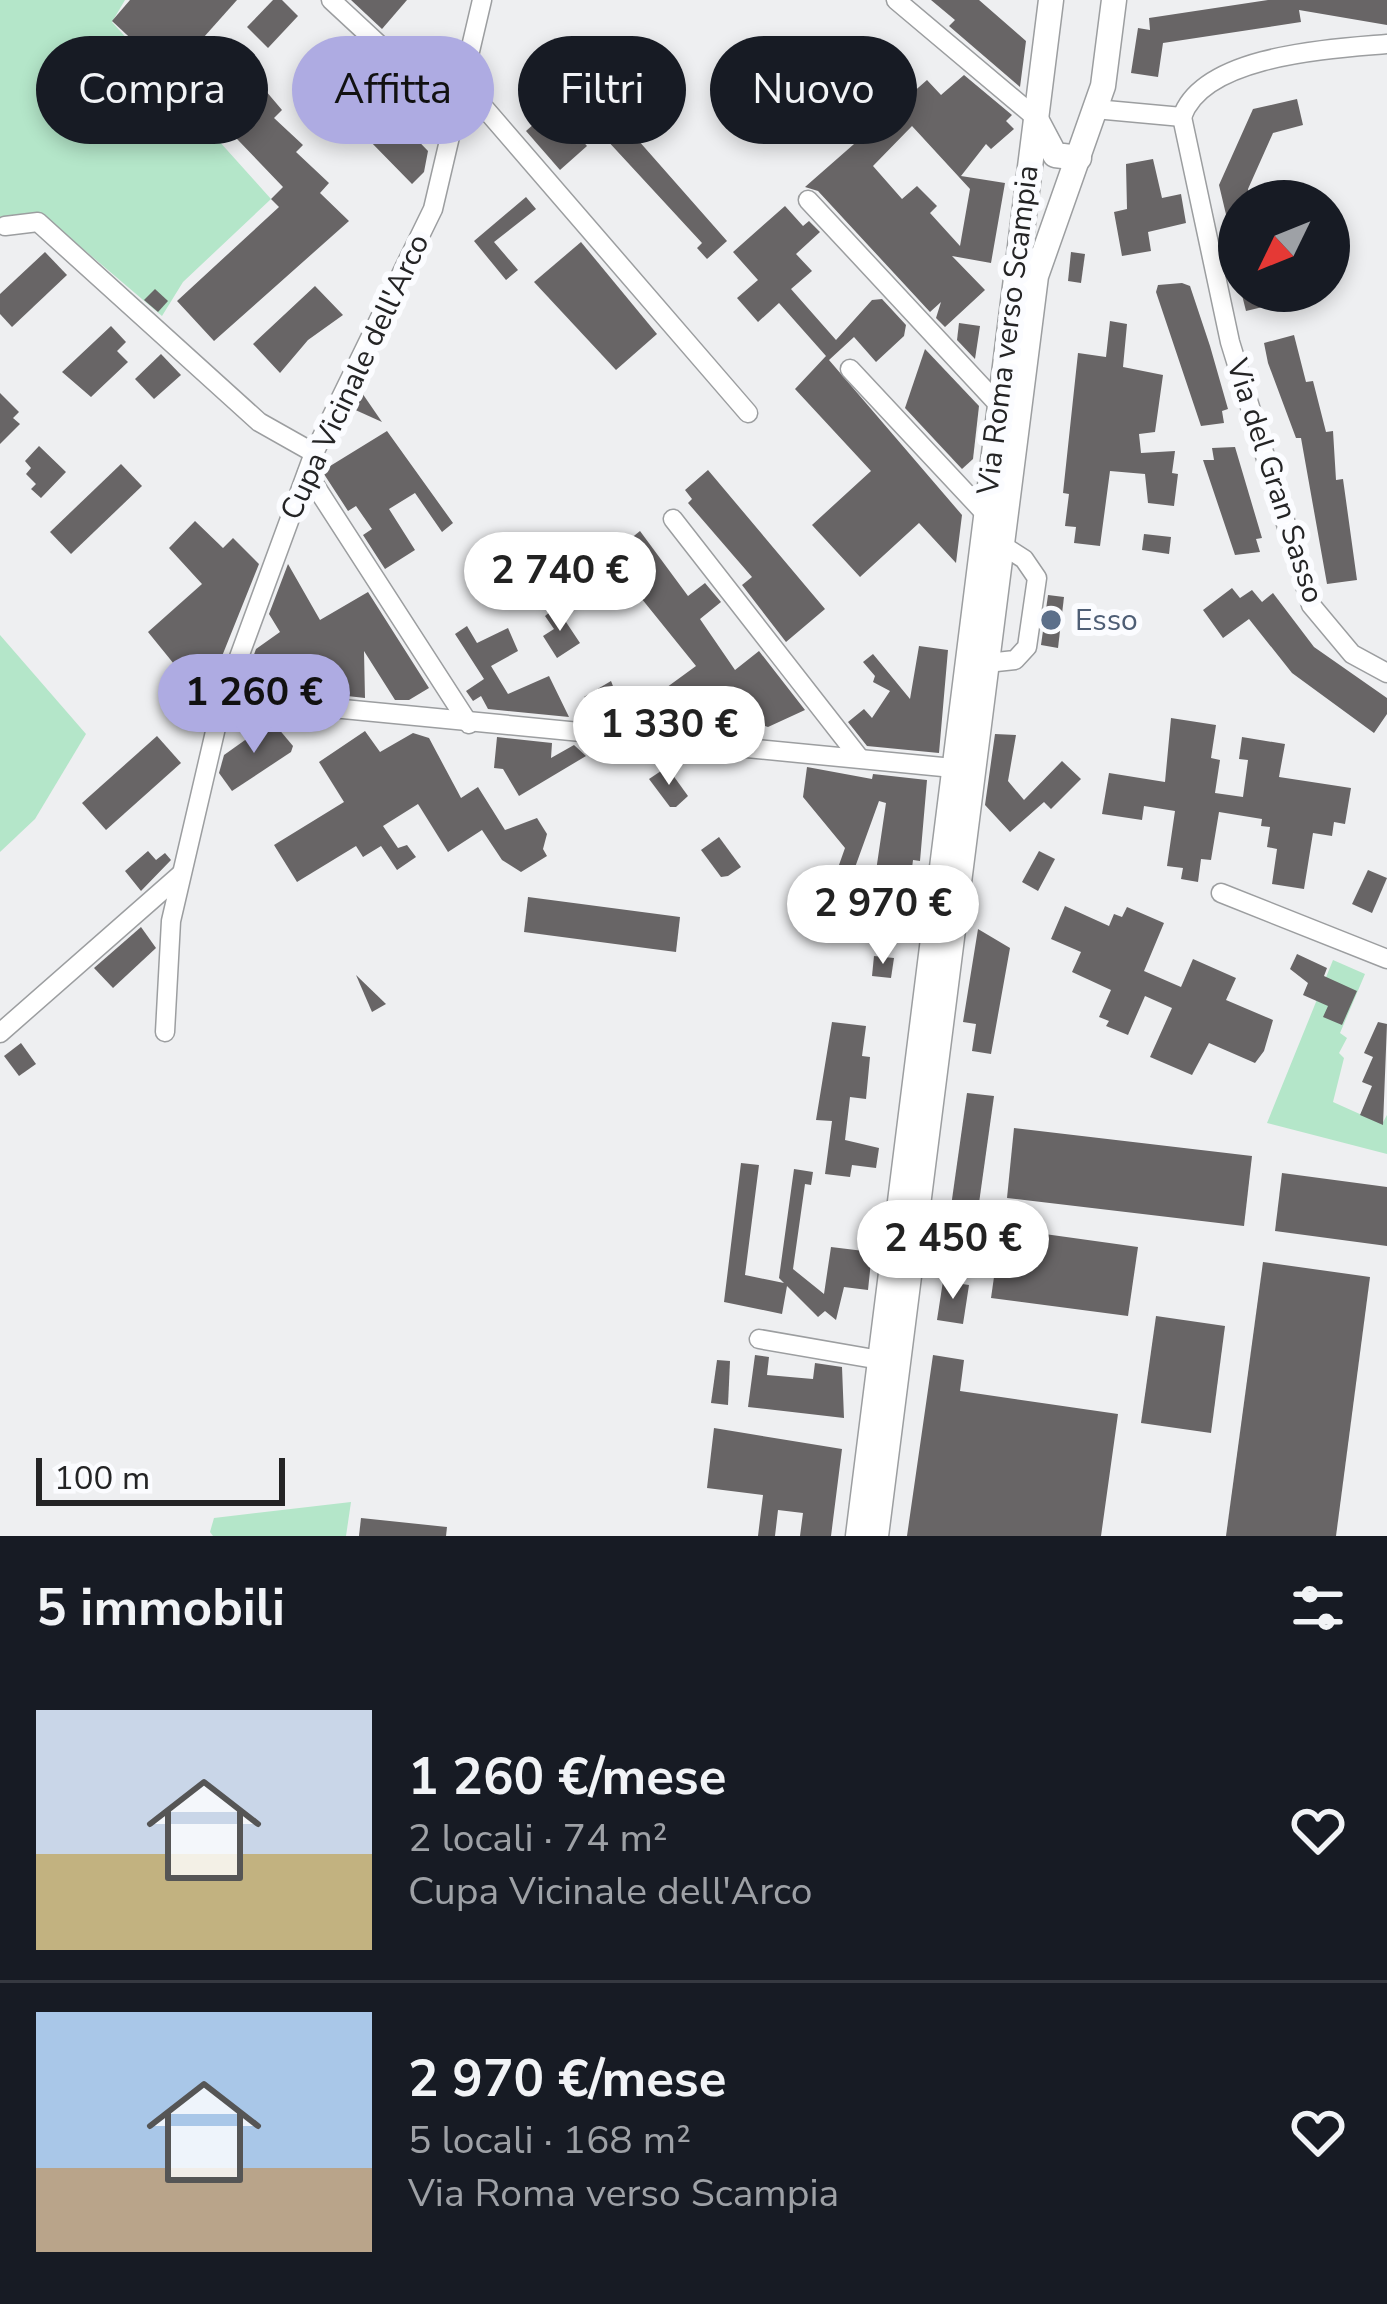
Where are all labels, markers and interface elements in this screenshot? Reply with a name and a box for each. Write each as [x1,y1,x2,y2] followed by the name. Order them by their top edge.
[36,36,268,144] chip: Compra
[292,36,494,144] chip: Affitta
[518,36,686,144] chip: Filtri
[710,36,917,144] chip: Nuovo
[967,163,1049,498] street label: Via Roma verso Scampia
[1218,180,1350,312] north arrow
[1218,180,1350,312] map controls
[271,227,439,527] street label: Cupa Vicinale dell'Arco
[1216,353,1334,608] street label: Via del Gran Sasso
[449,532,671,634] pin: 2 740 €
[491,544,629,597] text: 2 740 €
[1075,600,1138,641] place label: Esso
[1038,607,1064,633] marker: Esso
[143,654,365,756] pin: 1 260 €
[185,666,323,719] text: 1 260 €
[558,686,780,788] pin: 1 330 €
[600,698,738,751] text: 1 330 €
[772,865,994,967] pin: 2 970 €
[814,877,952,930] text: 2 970 €
[842,1200,1064,1302] pin: 2 450 €
[884,1212,1022,1265] text: 2 450 €
[36,1452,285,1505] scale bar
[54,1456,150,1501] text: 100 m
[36,1573,285,1643] text: 5 immobili
[1285,1575,1351,1641] icon: filters
[408,1742,726,1812] text: 1 260 €/mese
[132,1758,276,1902] icon: home
[1285,1797,1351,1863] icon: heart
[408,1812,668,1865] text: 2 locali · 74 m²
[408,1865,812,1918] text: Cupa Vicinale dell'Arco
[408,2044,726,2114] text: 2 970 €/mese
[132,2060,276,2204] icon: home
[1285,2099,1351,2165] icon: heart
[408,2114,691,2167] text: 5 locali · 168 m²
[408,2167,839,2220] text: Via Roma verso Scampia

